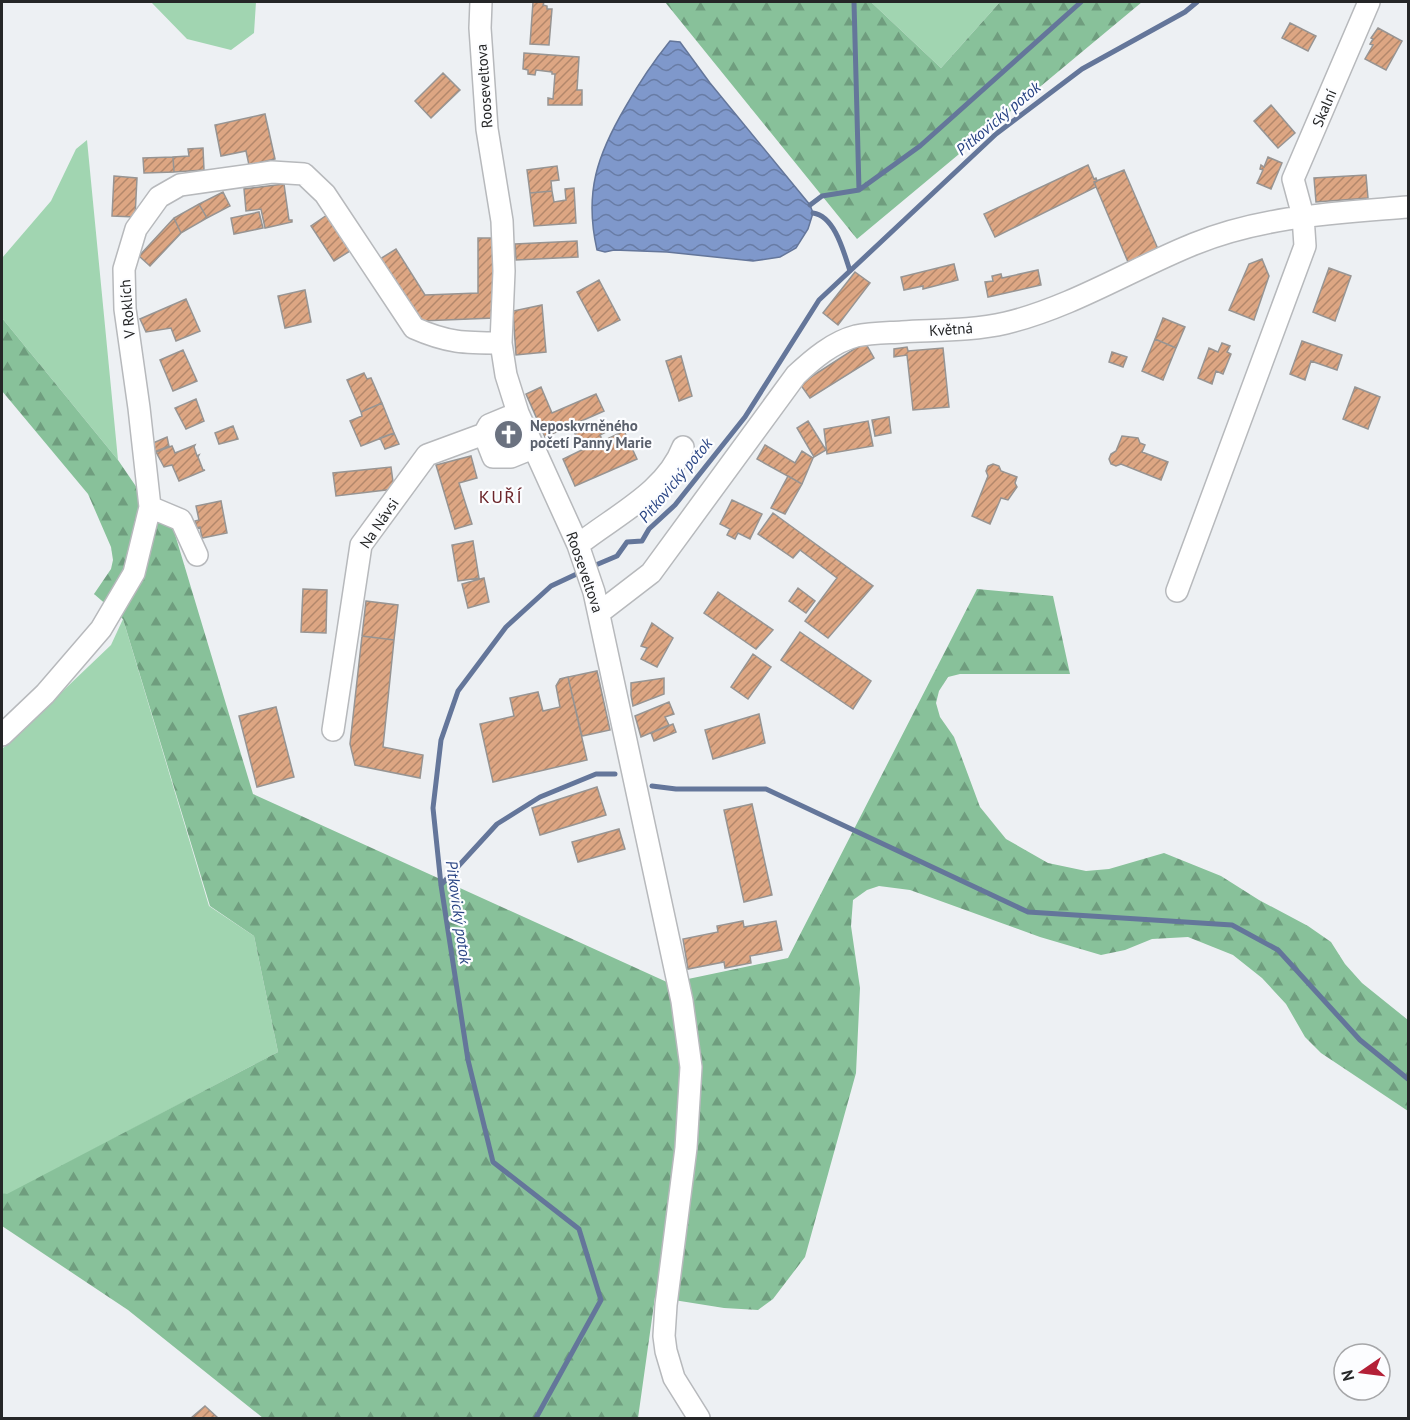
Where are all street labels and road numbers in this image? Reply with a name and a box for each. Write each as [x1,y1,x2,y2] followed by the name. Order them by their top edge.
[472,43,496,129] street label: Rooseveltova
[1308,86,1340,130] street label: Skalní
[115,279,139,340] street label: V Roklích
[929,318,973,340] street label: Květná
[355,494,403,552] street label: Na Návsi
[562,529,608,615] street label: Rooseveltova

